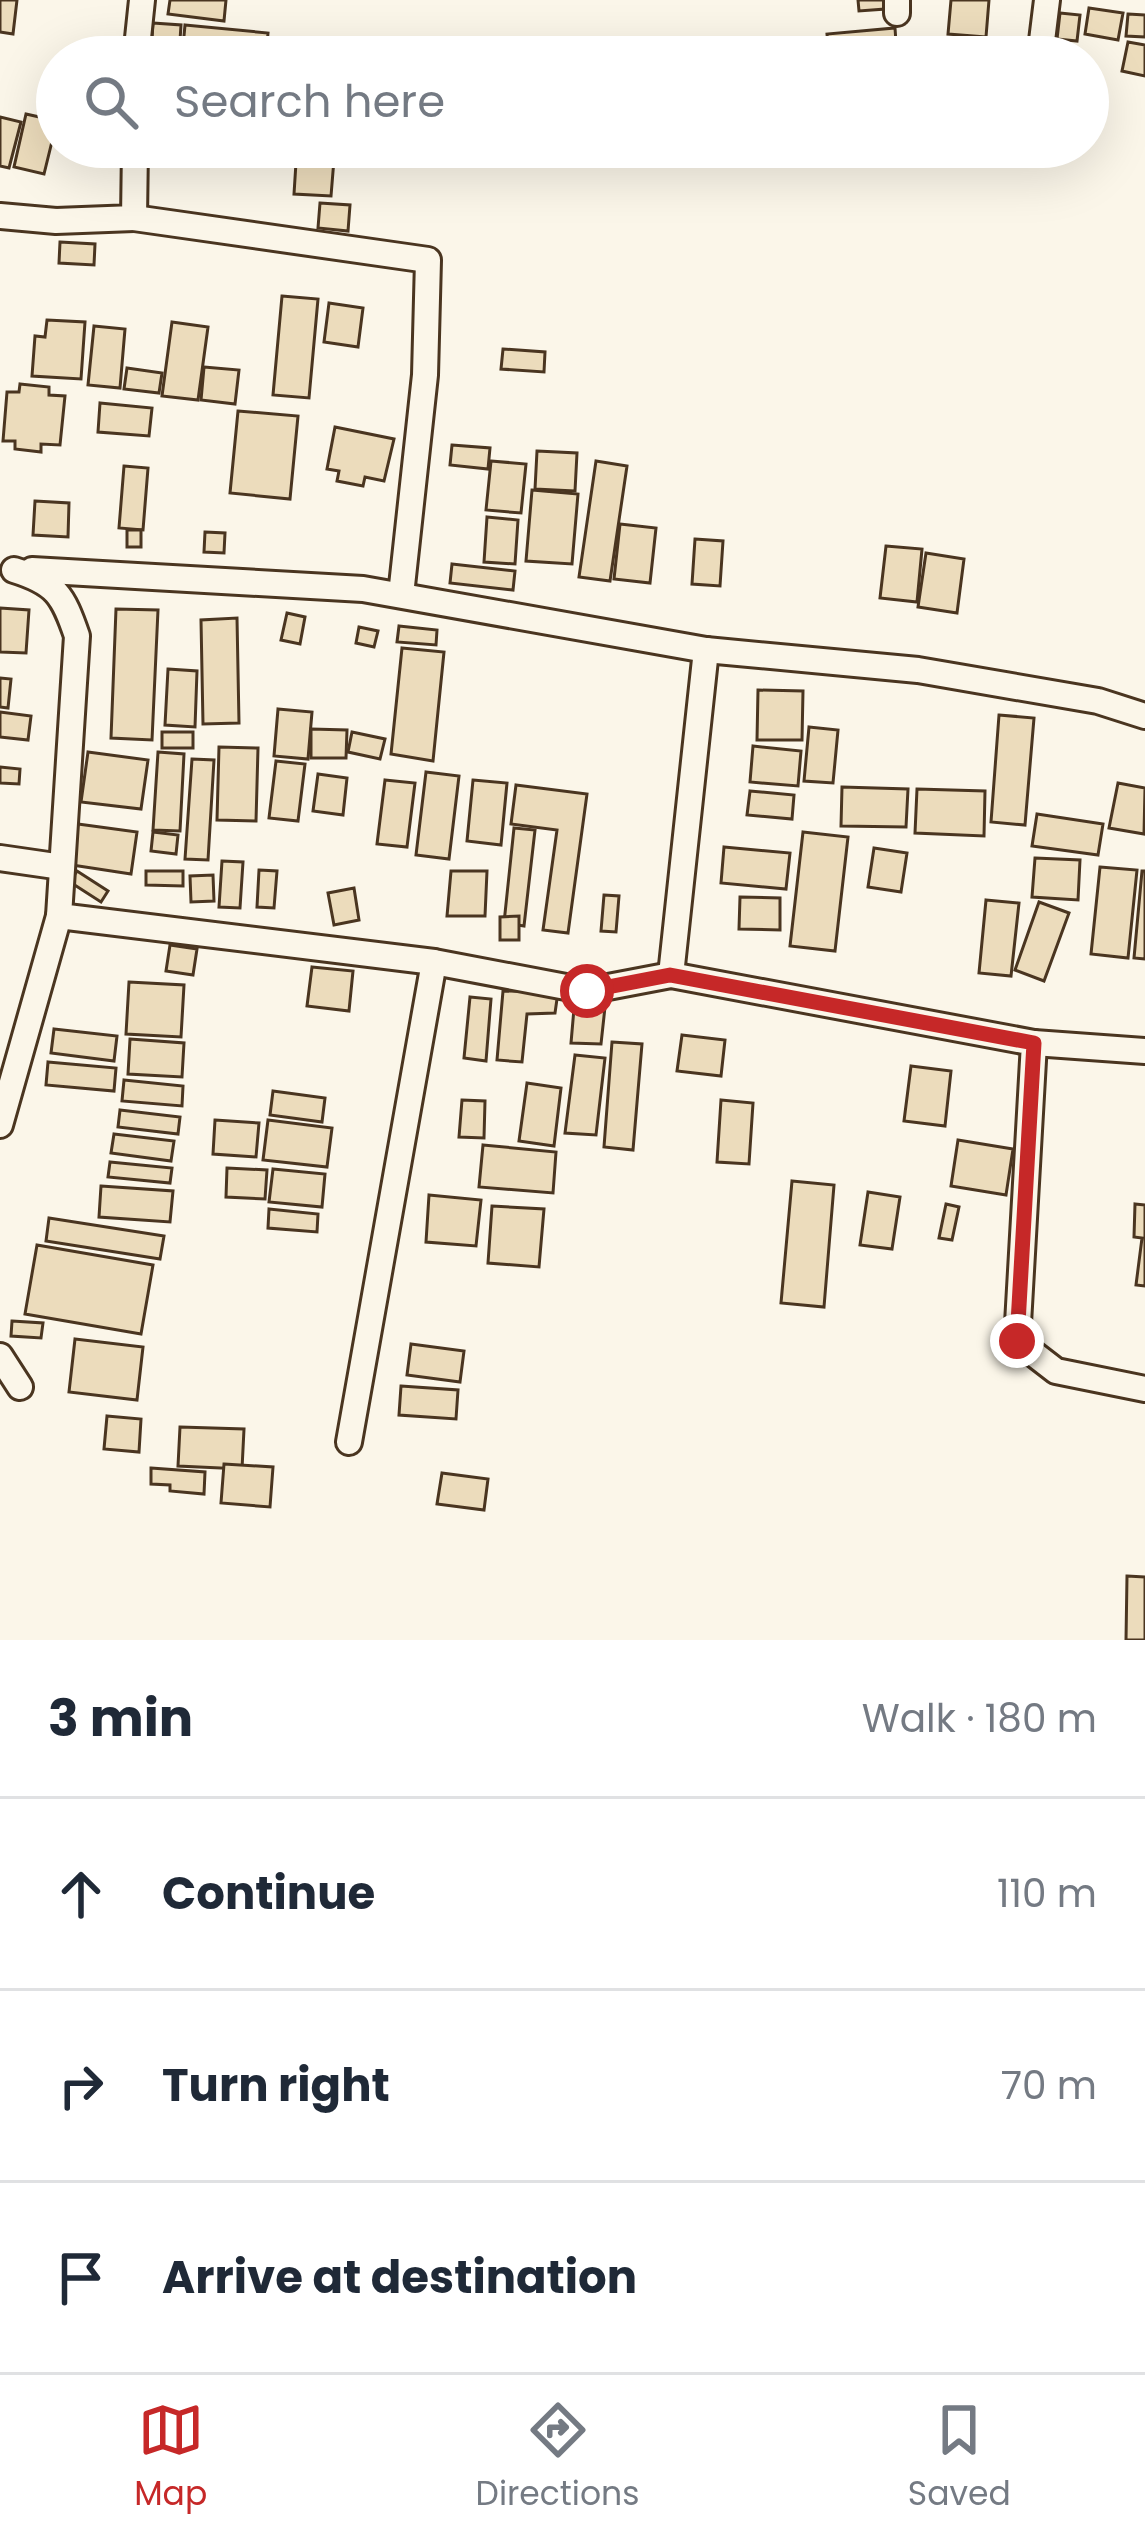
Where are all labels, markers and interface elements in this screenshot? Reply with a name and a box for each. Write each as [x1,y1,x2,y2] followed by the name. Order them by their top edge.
[36,36,1109,168] search box
[78,69,144,135] icon: search
[174,70,445,133] text: Search here
[560,964,614,1018] route start
[990,1314,1044,1368] route end
[48,1682,193,1754] text: 3 min
[862,1691,1097,1746] text: Walk · 180 m
[48,1861,114,1927] icon: ahead
[162,1862,375,1925] text: Continue
[997,1866,1097,1921] text: 110 m
[48,2053,114,2119] icon: right
[162,2054,390,2117] text: Turn right
[1001,2058,1097,2113] text: 70 m
[48,2245,114,2311] icon: arrive
[162,2246,637,2309] text: Arrive at destination
[134,2397,207,2519] tab: Map
[476,2397,639,2519] tab: Directions
[908,2397,1011,2519] tab: Saved

